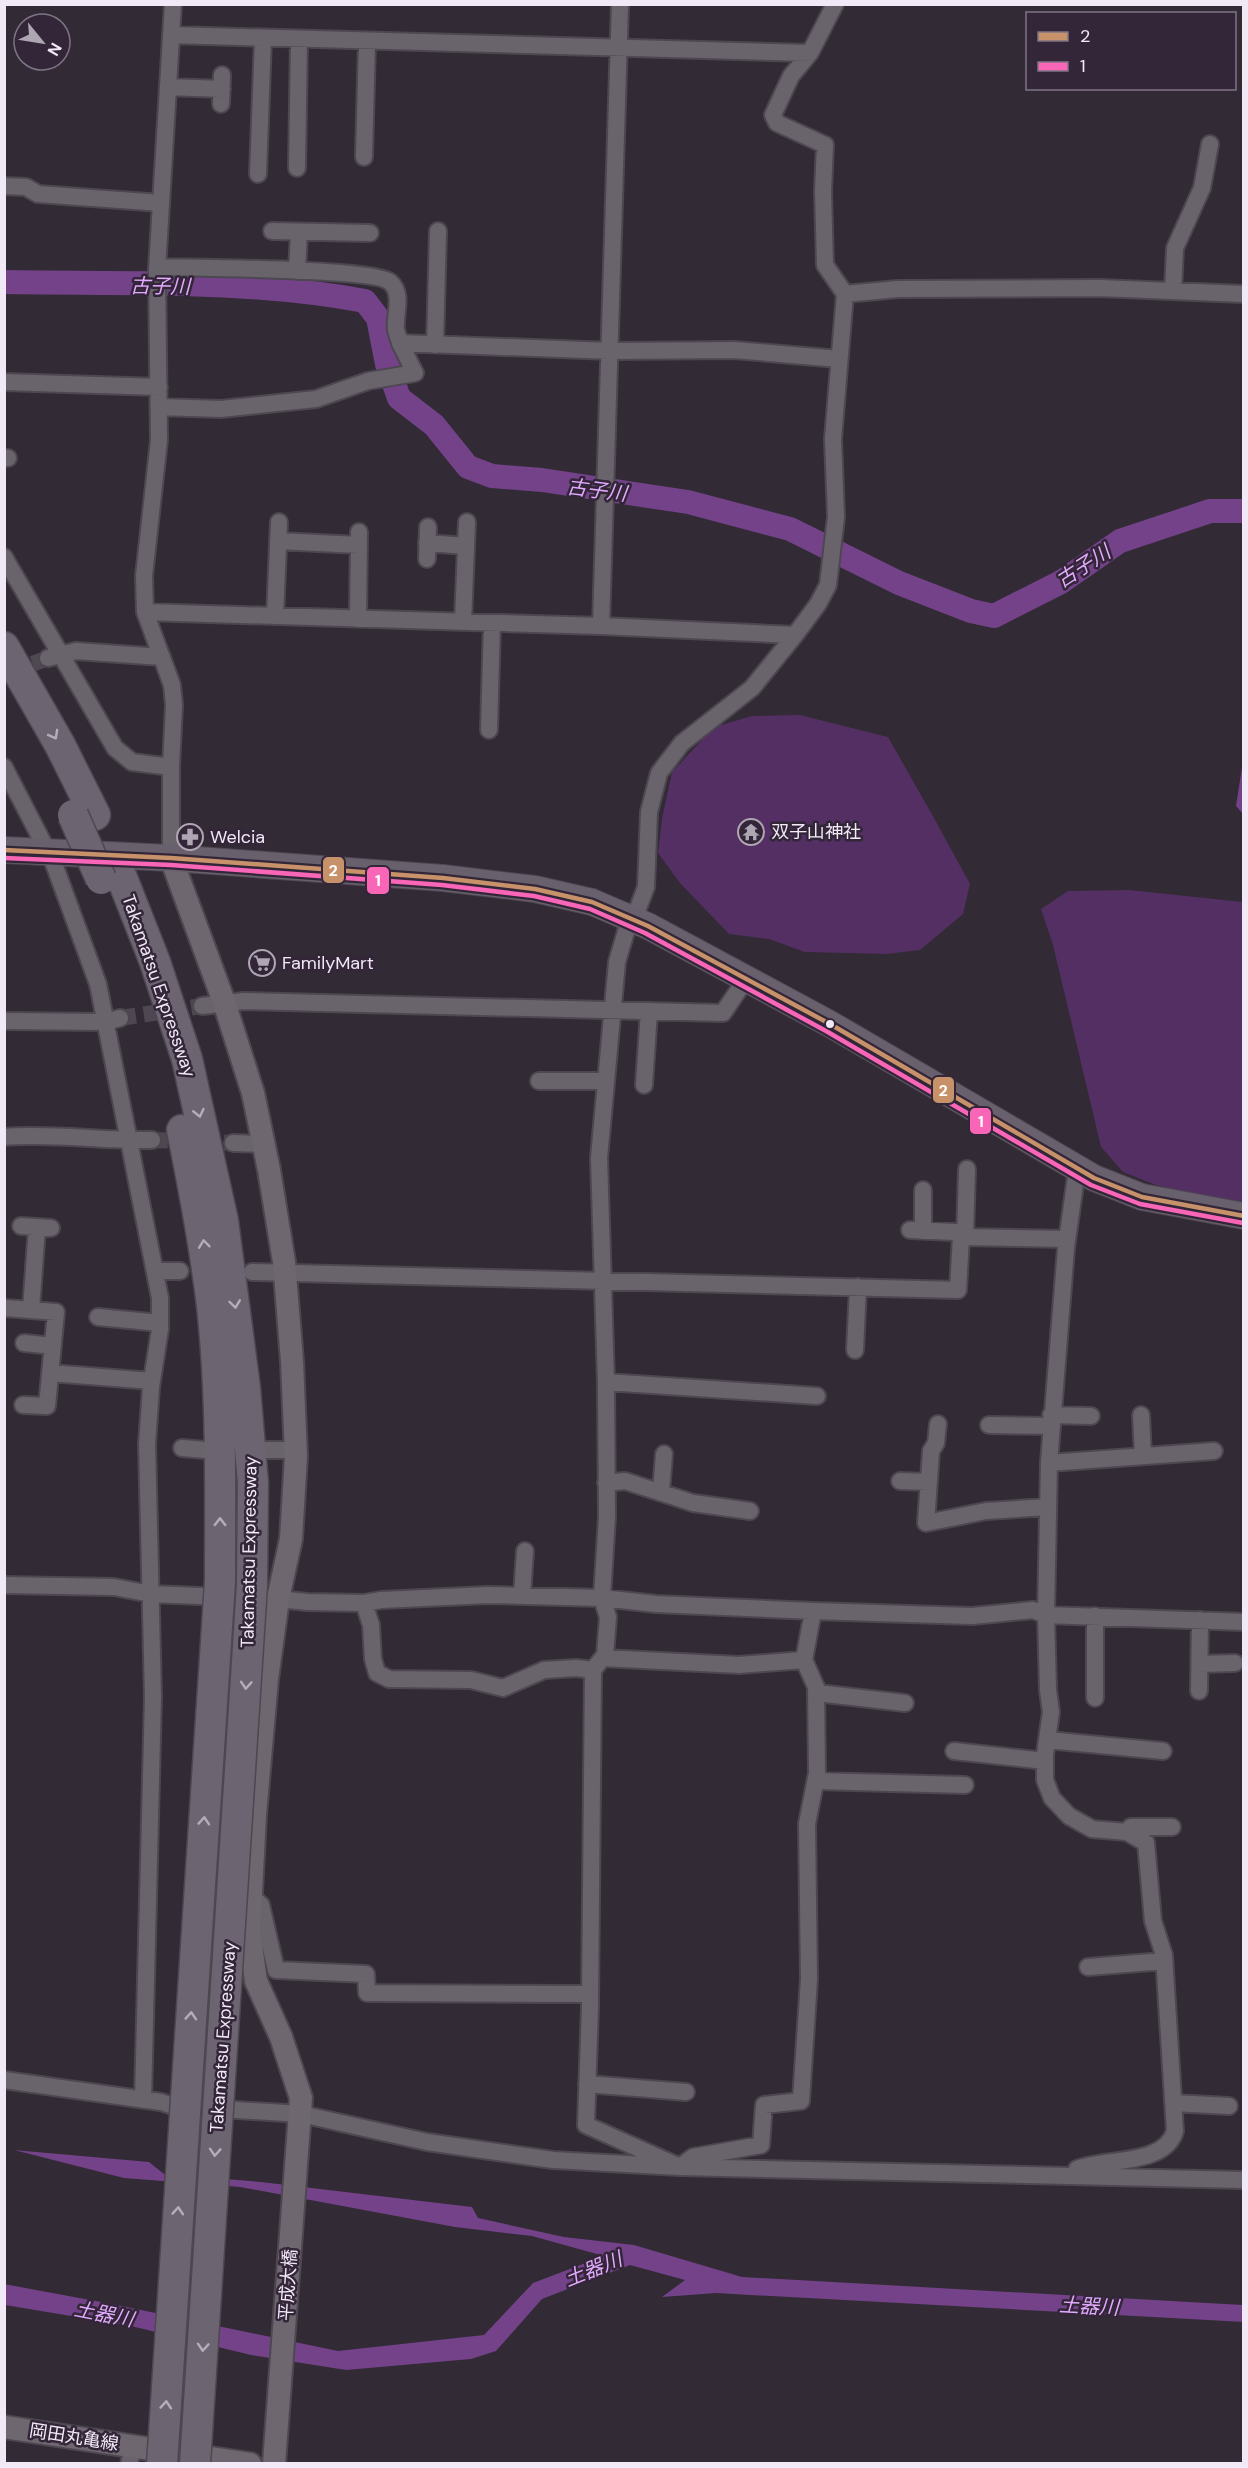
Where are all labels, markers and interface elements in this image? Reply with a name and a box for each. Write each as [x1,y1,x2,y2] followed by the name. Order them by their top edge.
[12,12,72,72] north arrow
[1026,12,1236,90] legend
[1080,24,1090,48] text: 2
[43,39,67,60] text: N
[1080,54,1086,78] text: 1
[130,272,192,300] water label: 古子川
[566,473,630,507] water label: 古子川
[1051,538,1117,593] water label: 古子川
[47,729,59,739] one-way arrow
[736,817,766,847] temple icon: 双子山神社
[771,820,861,844] place label: 双子山神社
[175,822,205,852] pharmacy icon: Welcia
[210,825,265,849] place label: Welcia
[322,856,345,884] line badge: 2
[328,860,338,881] text: 2
[366,866,390,895] line badge: 1
[375,870,381,891] text: 1
[116,891,202,1081] street label: Takamatsu Expressway
[247,948,277,978] supermarket icon: FamilyMart
[282,951,374,975] place label: FamilyMart
[824,1018,836,1030] unlabelled marker
[932,1076,955,1104] line badge: 2
[938,1080,948,1101] text: 2
[191,1107,204,1117] one-way arrow
[969,1107,992,1135] line badge: 1
[978,1111,984,1132] text: 1
[198,1239,210,1248] one-way arrow
[228,1300,240,1309] one-way arrow
[235,1456,263,1648] street label: Takamatsu Expressway
[214,1518,226,1527] one-way arrow
[239,1681,252,1690] one-way arrow
[197,1817,210,1826] one-way arrow
[204,1941,242,2133] street label: Takamatsu Expressway
[185,2011,198,2020] one-way arrow
[209,2148,222,2157] one-way arrow
[172,2206,185,2215] one-way arrow
[560,2245,628,2292] water label: 土器川
[274,2248,302,2322] street label: 平成大橋
[1058,2291,1122,2321] water label: 土器川
[72,2296,138,2333] water label: 土器川
[196,2342,209,2351] one-way arrow
[159,2401,172,2410] one-way arrow
[28,2418,120,2456] street label: 岡田丸亀線

